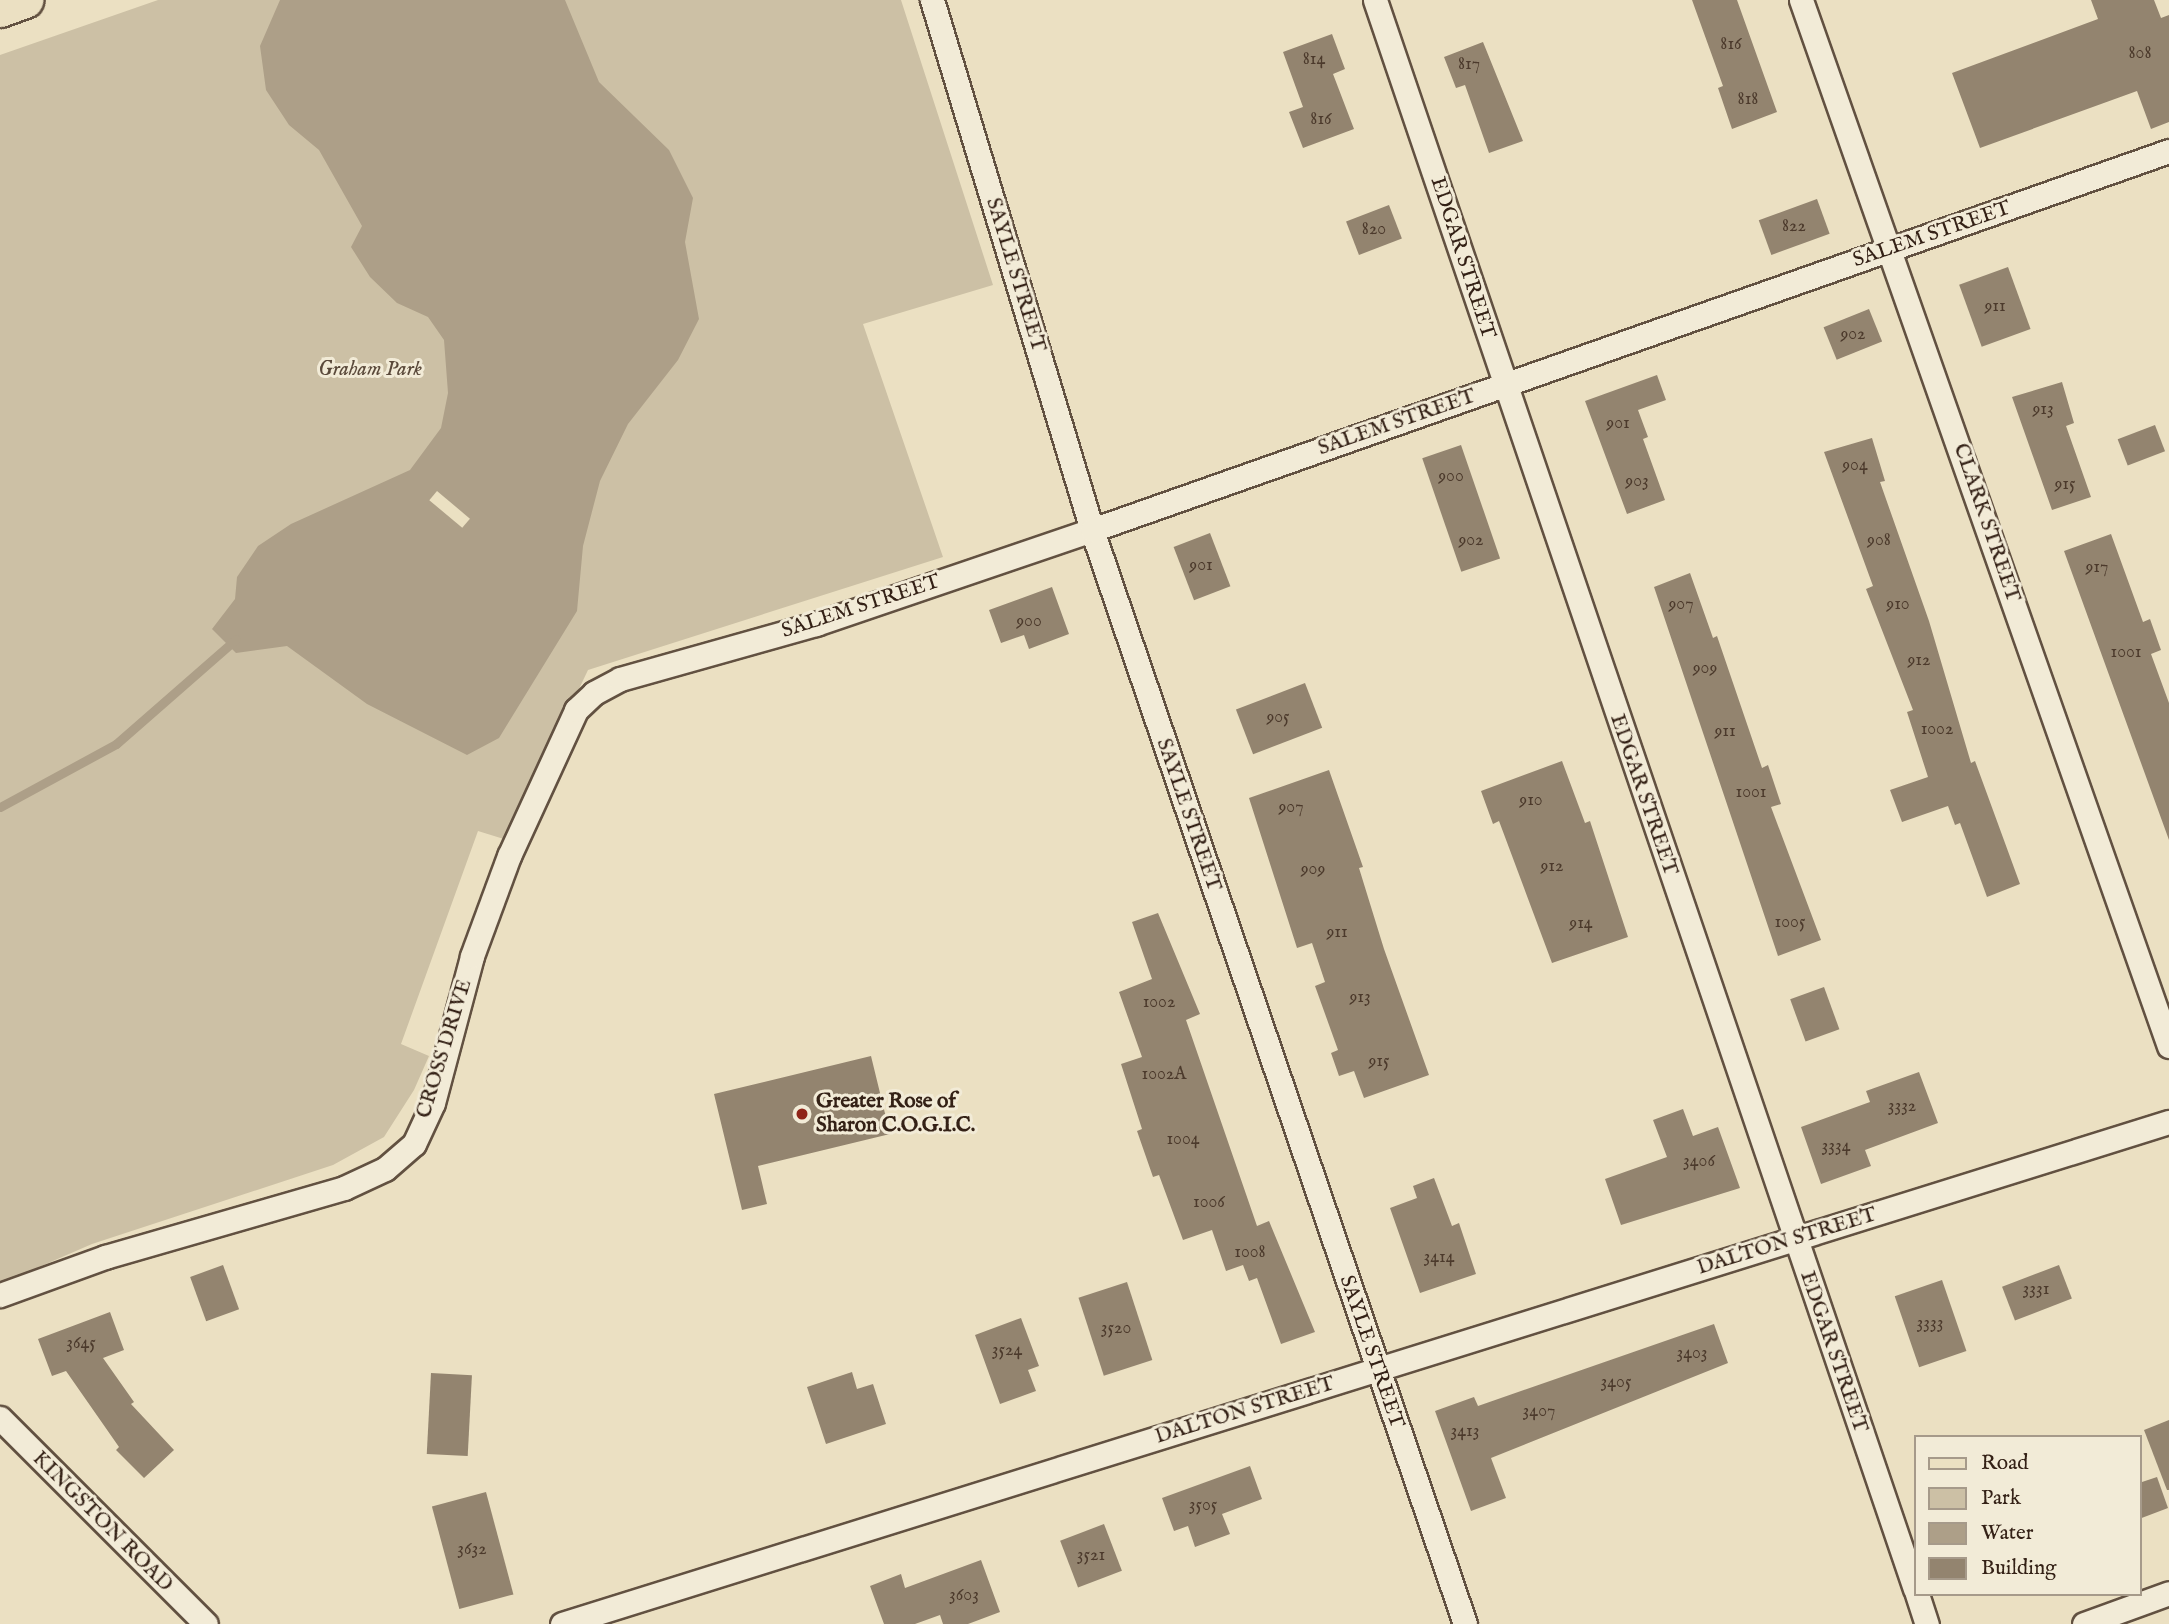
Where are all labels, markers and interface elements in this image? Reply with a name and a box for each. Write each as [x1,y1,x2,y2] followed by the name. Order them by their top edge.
[1720,34,1742,56] house number: 816
[2129,43,2151,65] house number: 808
[1303,49,1325,71] house number: 814
[1458,54,1480,76] house number: 817
[1738,89,1758,111] house number: 818
[1310,109,1332,131] house number: 816
[1424,174,1500,342] street label: EDGAR STREET
[980,195,1050,355] street label: SAYLE STREET
[1850,196,2014,274] street label: SALEM STREET
[1782,216,1806,238] house number: 822
[1362,219,1386,241] house number: 820
[1984,296,2006,318] house number: 911
[1840,324,1866,346] house number: 902
[318,357,422,383] park label: Graham Park
[1315,384,1479,462] street label: SALEM STREET
[2032,399,2054,421] house number: 913
[1606,413,1630,435] house number: 901
[1947,440,2025,606] street label: CLARK STREET
[1842,455,1868,477] house number: 904
[1438,466,1464,488] house number: 900
[1625,471,1649,493] house number: 903
[2054,474,2076,496] house number: 915
[1458,530,1484,552] house number: 902
[1867,530,1891,552] house number: 908
[1189,555,1213,577] house number: 901
[2086,557,2108,579] house number: 917
[779,570,943,644] street label: SALEM STREET
[1668,594,1694,616] house number: 907
[1886,594,1910,616] house number: 910
[1016,611,1042,633] house number: 900
[2111,642,2141,664] house number: 1001
[1908,650,1930,672] house number: 912
[1693,658,1717,680] house number: 909
[1266,707,1290,729] house number: 905
[1604,711,1682,879] street label: EDGAR STREET
[1921,719,1953,741] house number: 1002
[1714,721,1736,743] house number: 911
[1150,735,1226,895] street label: SAYLE STREET
[1736,782,1766,804] house number: 1001
[1519,790,1543,812] house number: 910
[1278,797,1304,819] house number: 907
[1541,856,1563,878] house number: 912
[1301,859,1325,881] house number: 909
[1775,912,1805,934] house number: 1005
[1569,913,1593,935] house number: 914
[1326,922,1348,944] house number: 911
[412,977,478,1121] street label: CROSS DRIVE
[1349,987,1371,1009] house number: 913
[1143,992,1175,1014] house number: 1002
[1368,1051,1390,1073] house number: 915
[1142,1064,1186,1086] house number: 1002A
[816,1089,975,1139] place label: Greater Rose of Sharon C.O.G.I.C.
[1888,1096,1916,1118] house number: 3332
[794,1106,810,1122] marker: Greater Rose of Sharon C.O.G.I.C.
[1166,1129,1200,1151] house number: 1004
[1822,1136,1850,1158] house number: 3334
[1683,1151,1715,1173] house number: 3406
[1193,1192,1225,1214] house number: 1006
[1694,1203,1880,1281] street label: DALTON STREET
[1234,1242,1266,1264] house number: 1008
[1423,1247,1455,1269] house number: 3414
[1794,1268,1872,1436] street label: EDGAR STREET
[1333,1272,1409,1432] street label: SAYLE STREET
[2023,1279,2049,1301] house number: 3331
[1917,1313,1943,1335] house number: 3333
[1101,1318,1131,1340] house number: 3520
[66,1333,96,1355] house number: 3645
[992,1340,1022,1362] house number: 3524
[1676,1343,1708,1365] house number: 3403
[1152,1372,1338,1450] street label: DALTON STREET
[1601,1372,1631,1394] house number: 3405
[1523,1401,1555,1423] house number: 3407
[1451,1421,1479,1443] house number: 3413
[1913,1435,2141,1596] legend
[27,1447,177,1597] street label: KINGSTON ROAD
[1981,1450,2028,1477] text: Road
[1981,1485,2021,1512] text: Park
[1189,1495,1217,1517] house number: 3505
[1981,1520,2033,1547] text: Water
[457,1539,487,1561] house number: 3632
[1077,1545,1105,1567] house number: 3521
[1981,1555,2056,1582] text: Building
[949,1585,979,1607] house number: 3603

